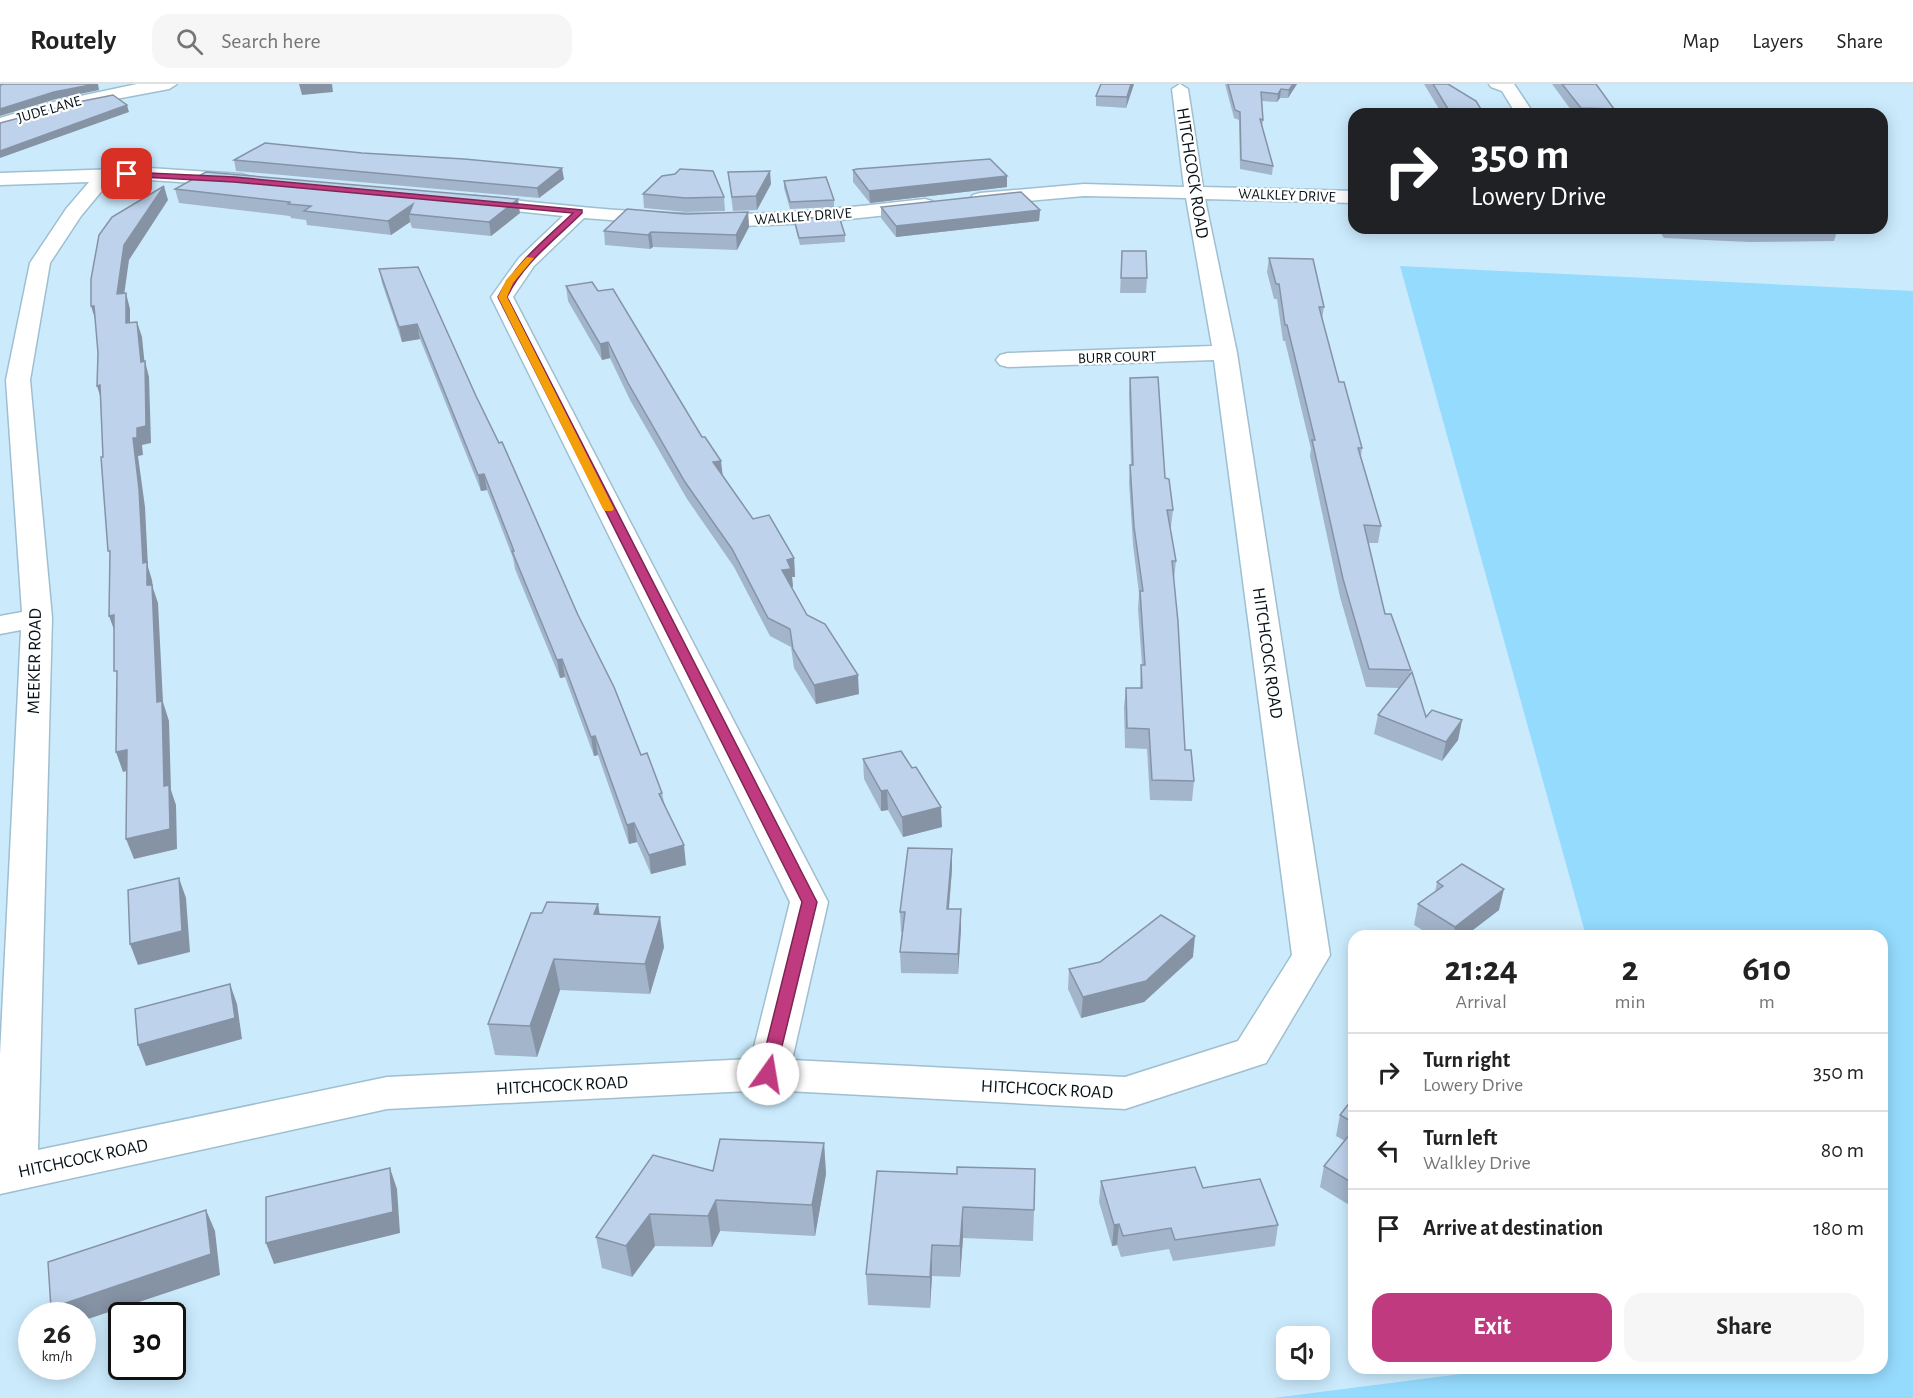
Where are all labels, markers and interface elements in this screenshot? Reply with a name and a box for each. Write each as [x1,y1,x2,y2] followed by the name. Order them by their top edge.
[152,14,572,68] search box
[173,25,206,58] icon: search
[30,27,116,55] text: Routely
[221,30,321,52] text: Search here
[1683,31,1719,52] text: Map
[1752,31,1803,52] text: Layers
[1836,31,1883,52] text: Share
[15,93,83,126] street label: JUDE LANE
[1173,106,1211,240] street label: HITCHCOCK ROAD
[1372,132,1450,210] icon: right
[1471,134,1569,176] text: 350 m
[101,148,152,199] pin
[110,157,143,190] icon: arrive
[1471,183,1606,210] text: Lowery Drive
[1238,186,1336,205] street label: WALKLEY DRIVE
[754,206,852,227] street label: WALKLEY DRIVE
[1078,349,1157,366] street label: BURR COURT
[1249,586,1285,720] street label: HITCHCOCK ROAD
[25,608,45,714] street label: MEEKER ROAD
[1445,951,1518,987] text: 21:24
[1622,951,1639,987] text: 2
[1742,951,1791,987] text: 610
[1456,992,1507,1012] text: Arrival
[1614,992,1646,1012] text: min
[1759,992,1775,1012] text: m
[736,1042,800,1106] position arrow
[1423,1049,1510,1071] text: Turn right
[1372,1056,1405,1089] icon: right
[1813,1061,1864,1083] text: 350 m
[496,1074,629,1098] street label: HITCHCOCK ROAD
[1423,1075,1523,1095] text: Lowery Drive
[980,1078,1113,1102] street label: HITCHCOCK ROAD
[1423,1127,1497,1149] text: Turn left
[1372,1134,1405,1167] icon: left
[17,1136,150,1182] street label: HITCHCOCK ROAD
[1821,1139,1864,1161] text: 80 m
[1423,1153,1531,1173] text: Walkley Drive
[1372,1212,1405,1245] icon: arrive
[1423,1217,1603,1239] text: Arrive at destination
[1813,1217,1864,1239] text: 180 m
[1372,1293,1612,1362] button: Exit
[1624,1293,1864,1362] button: Share
[108,1302,186,1380] speed limit sign: 30
[43,1319,71,1349] text: 26
[1276,1326,1330,1380] map controls
[1276,1326,1330,1380] button: sound
[42,1349,72,1364] text: km/h

